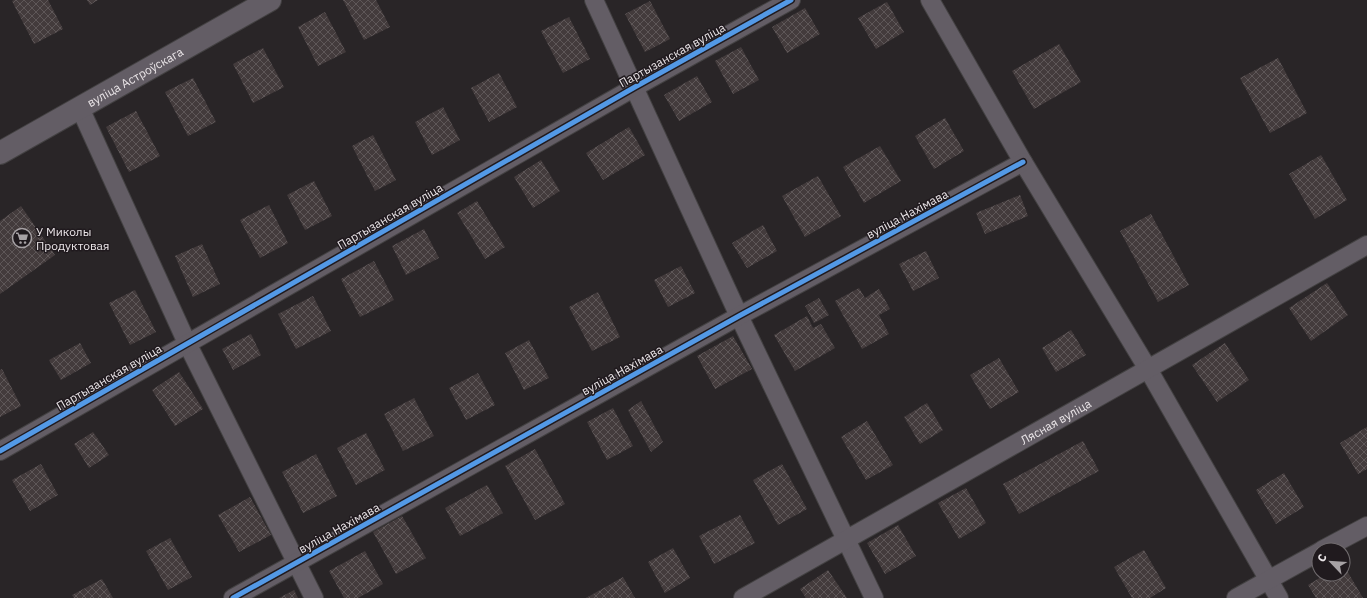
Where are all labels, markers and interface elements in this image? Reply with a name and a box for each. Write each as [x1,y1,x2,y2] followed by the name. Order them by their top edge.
[616,19,728,90] street label: Партызанская вуліца
[84,43,186,110] street label: вуліца Астроўскага
[335,179,446,252] street label: Партызанская вуліца
[864,186,951,242] street label: вуліца Нахімава
[36,224,109,253] place label: У Миколы Продуктовая
[11,227,33,249] supermarket icon: У Миколы Продуктовая
[54,340,165,413] street label: Партызанская вуліца
[579,341,666,398] street label: вуліца Нахімава
[1017,395,1094,447] street label: Лясная вуліца
[296,499,383,556] street label: вуліца Нахімава
[1311,542,1351,582] north arrow
[1314,552,1330,564] text: С

